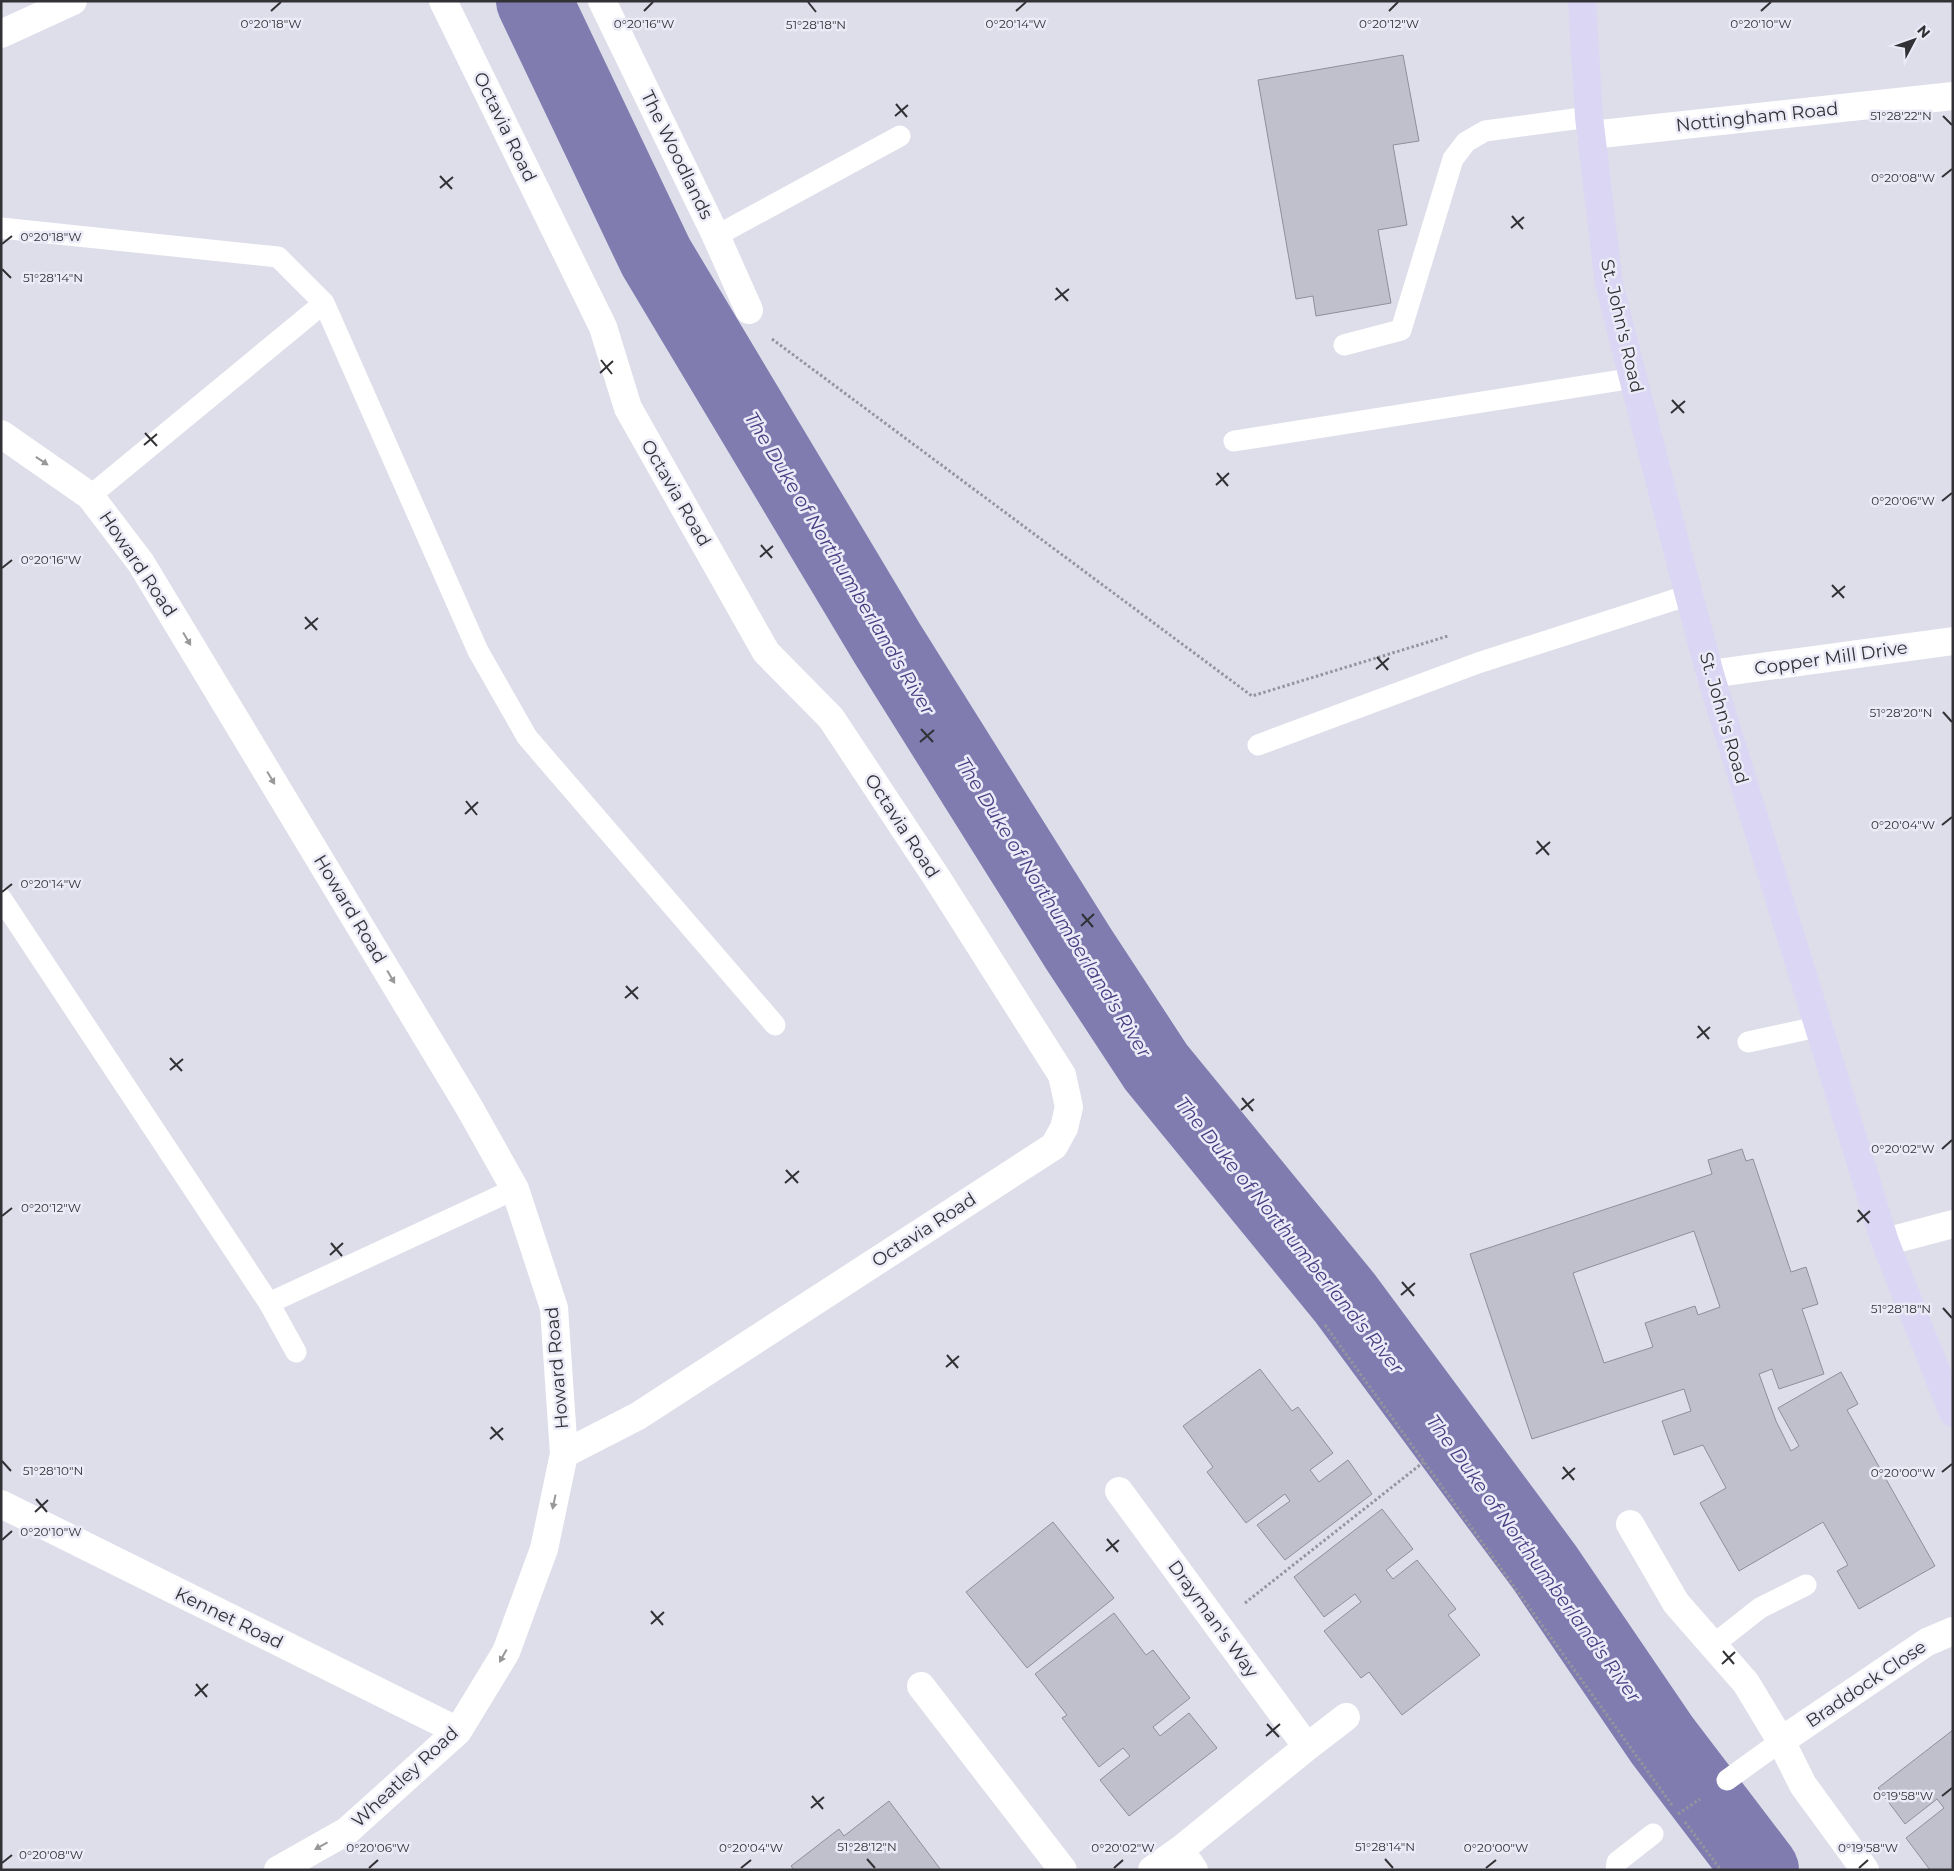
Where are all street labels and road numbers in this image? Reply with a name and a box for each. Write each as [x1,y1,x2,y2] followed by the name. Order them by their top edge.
[469,68,541,186] street label: Octavia Road
[636,87,718,223] street label: The Woodlands
[1675,98,1839,136] street label: Nottingham Road
[1596,257,1648,395] street label: St. John's Road
[637,436,715,550] street label: Octavia Road
[95,507,181,621] street label: Howard Road
[1753,636,1909,680] street label: Copper Mill Drive
[1695,650,1753,786] street label: St. John's Road
[860,770,944,882] street label: Octavia Road
[309,851,391,967] street label: Howard Road
[868,1188,980,1272] street label: Octavia Road
[541,1306,573,1430] street label: Howard Road
[1163,1556,1263,1682] street label: Drayman's Way
[171,1582,287,1654] street label: Kennet Road
[1802,1636,1930,1732] street label: Braddock Close
[347,1722,463,1832] street label: Wheatley Road

